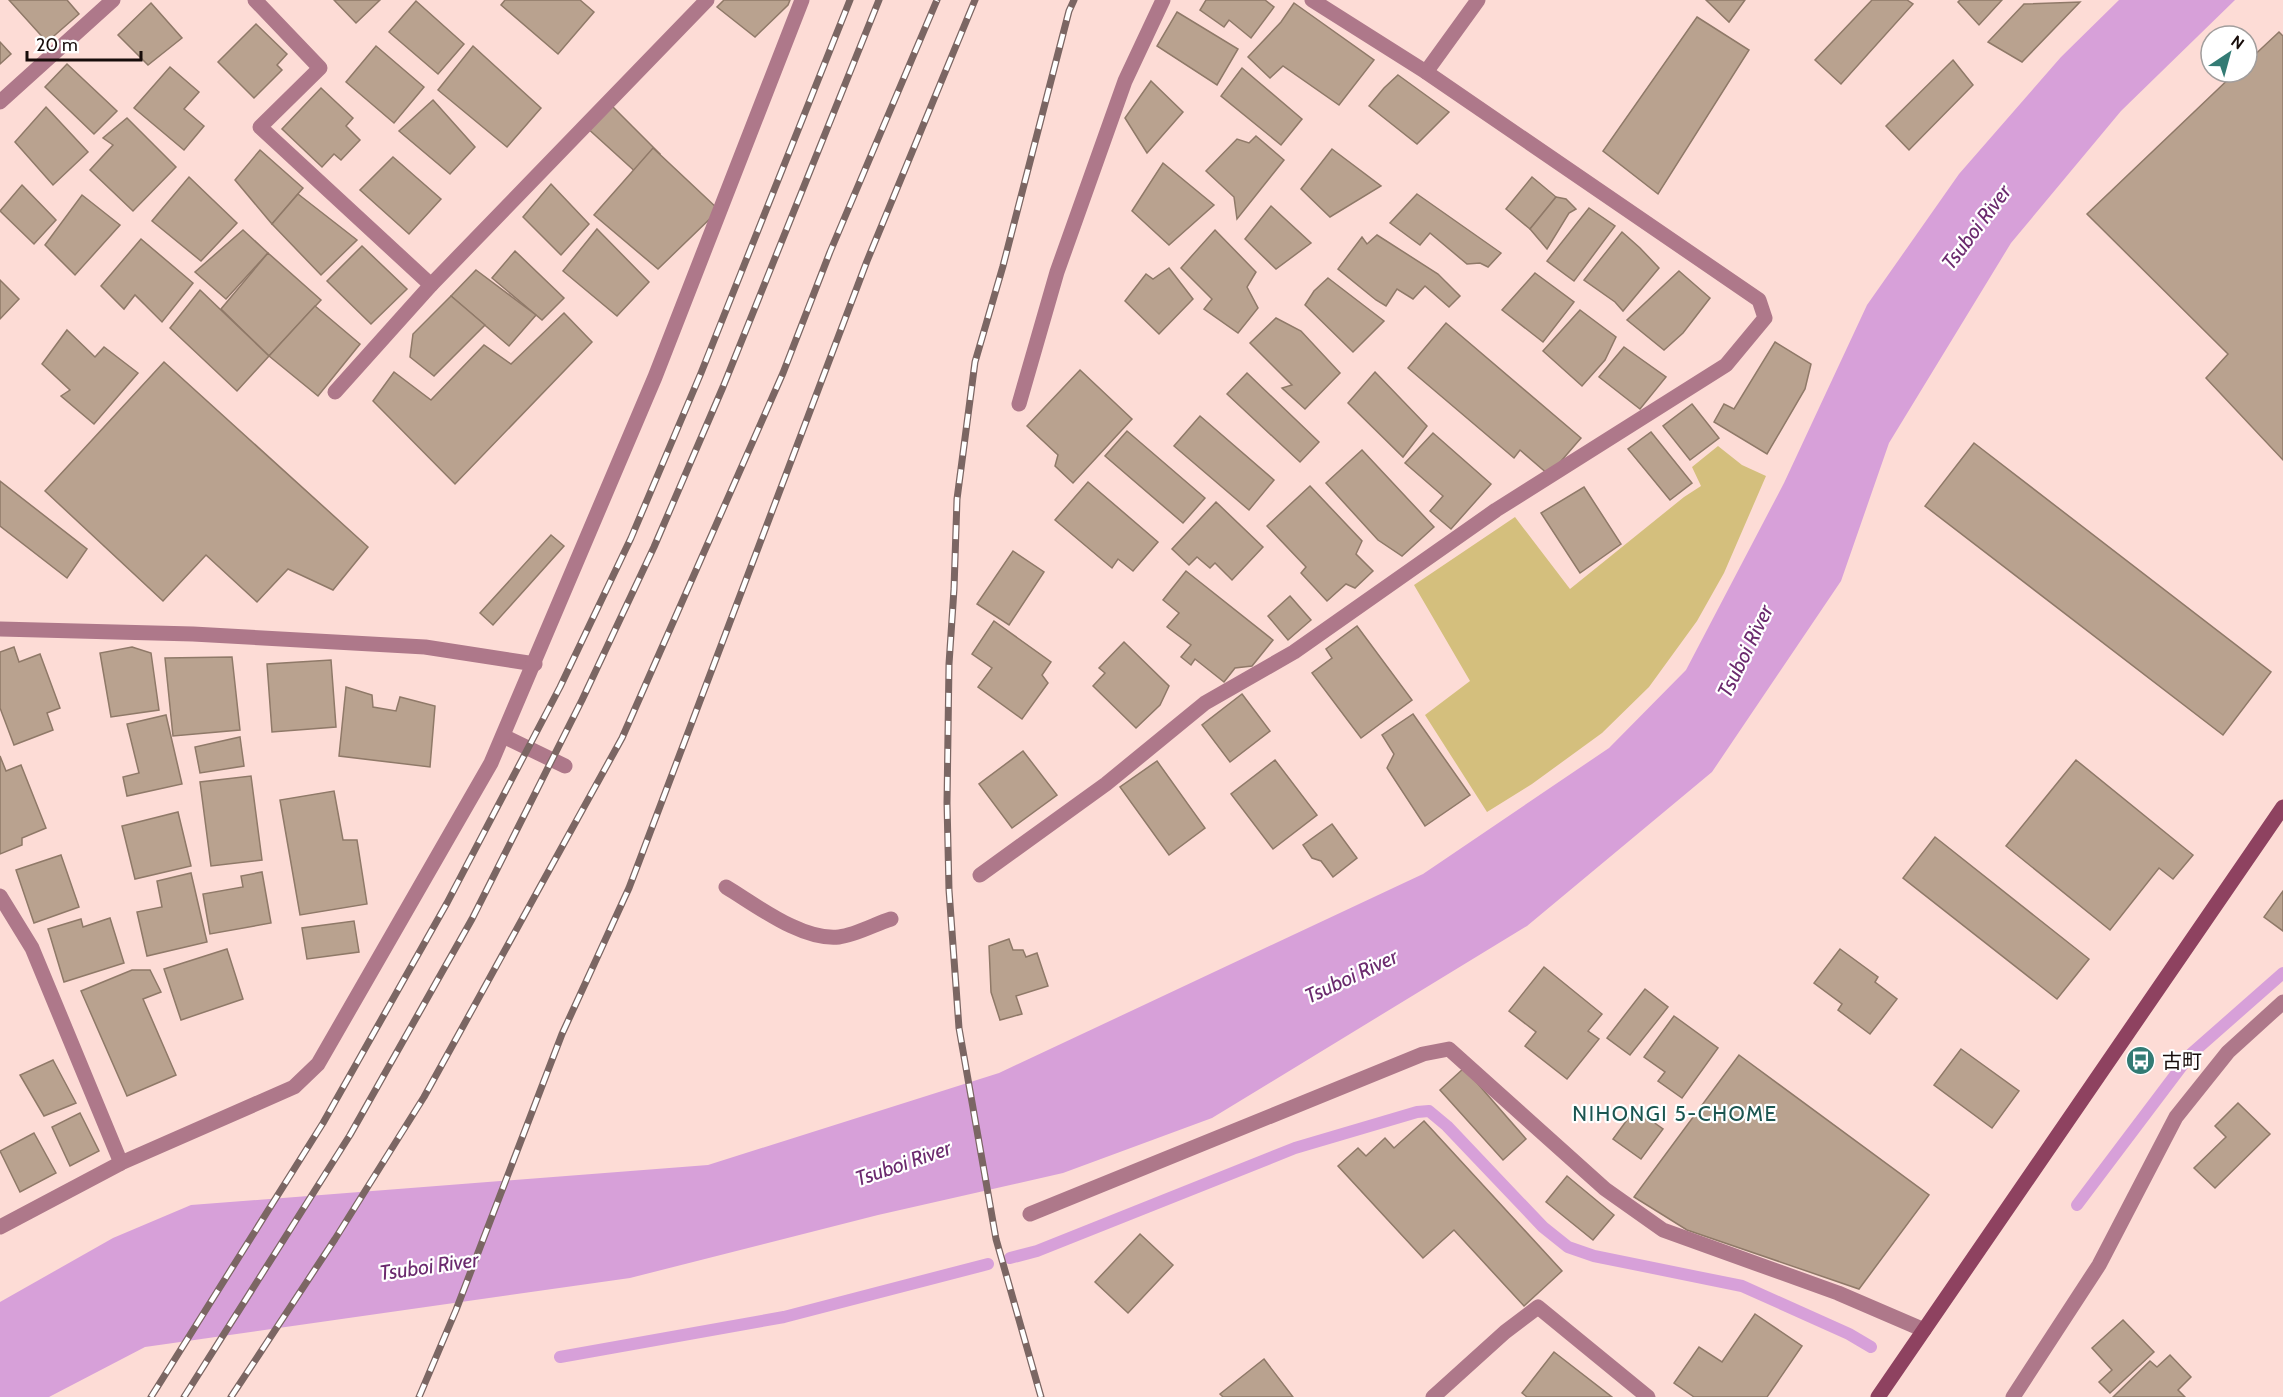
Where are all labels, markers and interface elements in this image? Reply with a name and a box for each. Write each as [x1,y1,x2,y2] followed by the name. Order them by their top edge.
[27,24,141,62] scale bar
[2199,24,2259,84] north arrow
[2227,31,2248,53] text: N
[36,34,78,56] text: 20 m
[1936,178,2017,274] water label: Tsuboi River
[1712,599,1779,701] water label: Tsuboi River
[1300,943,1403,1008] water label: Tsuboi River
[2125,1045,2157,1077] bus stop icon: 古町
[2162,1049,2202,1073] place label: 古町
[1572,1101,1778,1126] district label: NIHONGI 5-CHOME
[852,1134,956,1191] water label: Tsuboi River
[378,1246,482,1285] water label: Tsuboi River

